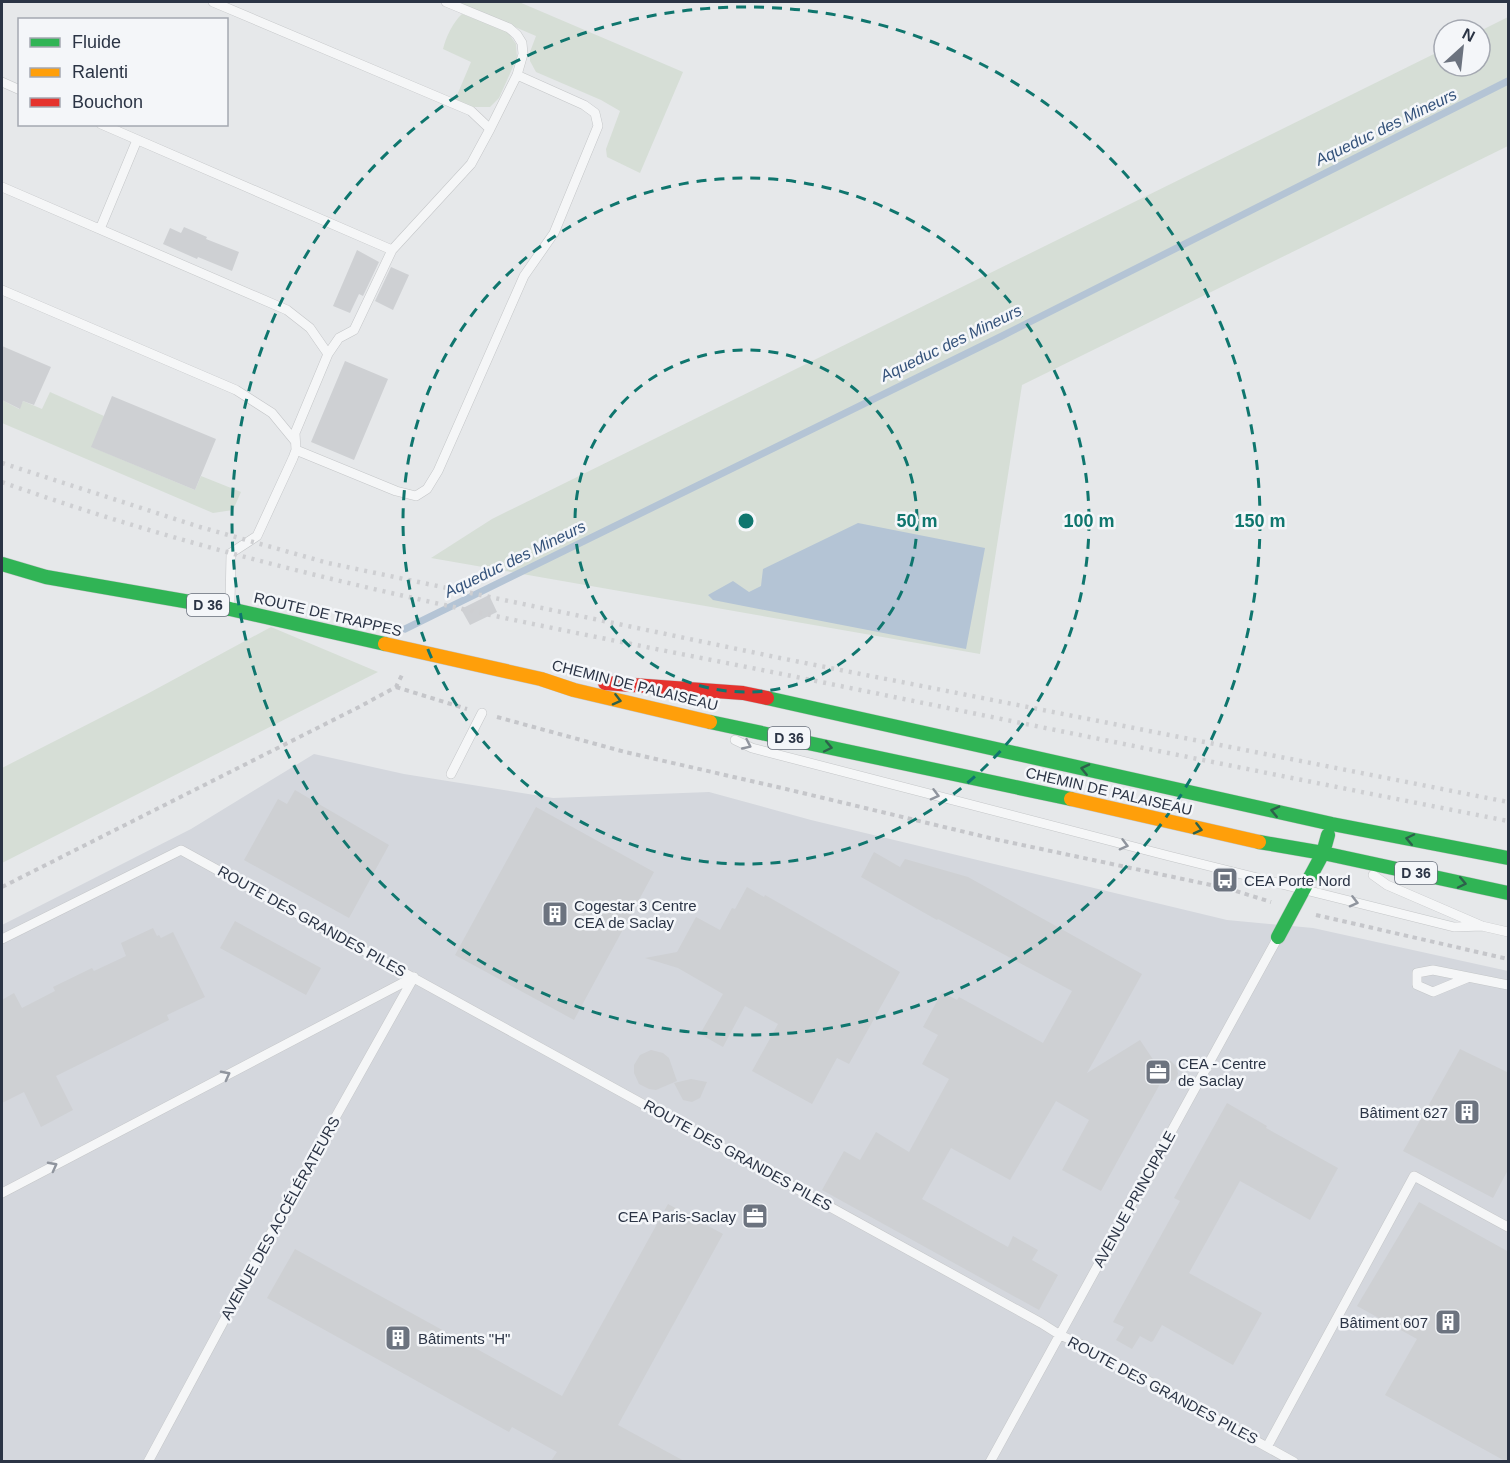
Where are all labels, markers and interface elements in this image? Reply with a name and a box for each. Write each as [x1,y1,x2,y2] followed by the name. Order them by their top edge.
[18,18,228,126] legend
[1432,18,1492,78] north arrow
[1460,25,1478,45] text: N
[72,32,121,52] text: Fluide
[72,62,128,82] text: Ralenti
[1312,85,1459,169] water label: Aqueduc des Mineurs
[72,92,143,112] text: Bouchon
[877,301,1024,385] water label: Aqueduc des Mineurs
[736,511,756,531] centre of rings
[896,511,938,531] text: 50 m
[1063,511,1115,531] text: 100 m
[1234,511,1286,531] text: 150 m
[441,517,588,601] water label: Aqueduc des Mineurs
[252,589,404,639] street label: ROUTE DE TRAPPES
[187,594,229,616] road number: D 36
[550,656,720,714] street label: CHEMIN DE PALAISEAU
[612,693,622,706] one-way arrow
[768,727,810,749] road number: D 36
[741,738,752,750] one-way arrow
[823,739,833,752] one-way arrow
[1080,763,1090,776] one-way arrow
[1024,764,1194,818] street label: CHEMIN DE PALAISEAU
[930,788,940,801] one-way arrow
[1270,805,1280,818] one-way arrow
[1193,822,1203,835] one-way arrow
[1405,833,1415,846] one-way arrow
[1119,837,1129,850] one-way arrow
[215,862,409,980] street label: ROUTE DES GRANDES PILES
[1395,862,1437,884] road number: D 36
[1210,865,1240,895] bus stop icon: CEA Porte Nord
[1244,872,1351,889] place label: CEA Porte Nord
[1457,875,1467,888] one-way arrow
[1348,895,1359,907] one-way arrow
[574,897,697,931] place label: Cogestar 3 Centre CEA de Saclay
[540,899,570,929] building icon: Cogestar 3 Centre CEA de Saclay
[1178,1055,1266,1089] place label: CEA - Centre de Saclay
[1143,1057,1173,1087] office icon: CEA - Centre de Saclay
[220,1071,230,1082] one-way arrow
[641,1096,835,1214] street label: ROUTE DES GRANDES PILES
[1452,1097,1482,1127] building icon: Bâtiment 627
[1360,1104,1448,1121] place label: Bâtiment 627
[217,1114,343,1322] street label: AVENUE DES ACCÉLÉRATEURS
[1090,1128,1178,1270] street label: AVENUE PRINCIPALE
[47,1162,58,1173] one-way arrow
[740,1201,770,1231] office icon: CEA Paris-Saclay
[618,1208,736,1225] place label: CEA Paris-Saclay
[1433,1307,1463,1337] building icon: Bâtiment 607
[1340,1314,1428,1331] place label: Bâtiment 607
[383,1323,413,1353] building icon: Bâtiments "H"
[418,1330,510,1347] place label: Bâtiments "H"
[1065,1333,1261,1447] street label: ROUTE DES GRANDES PILES

